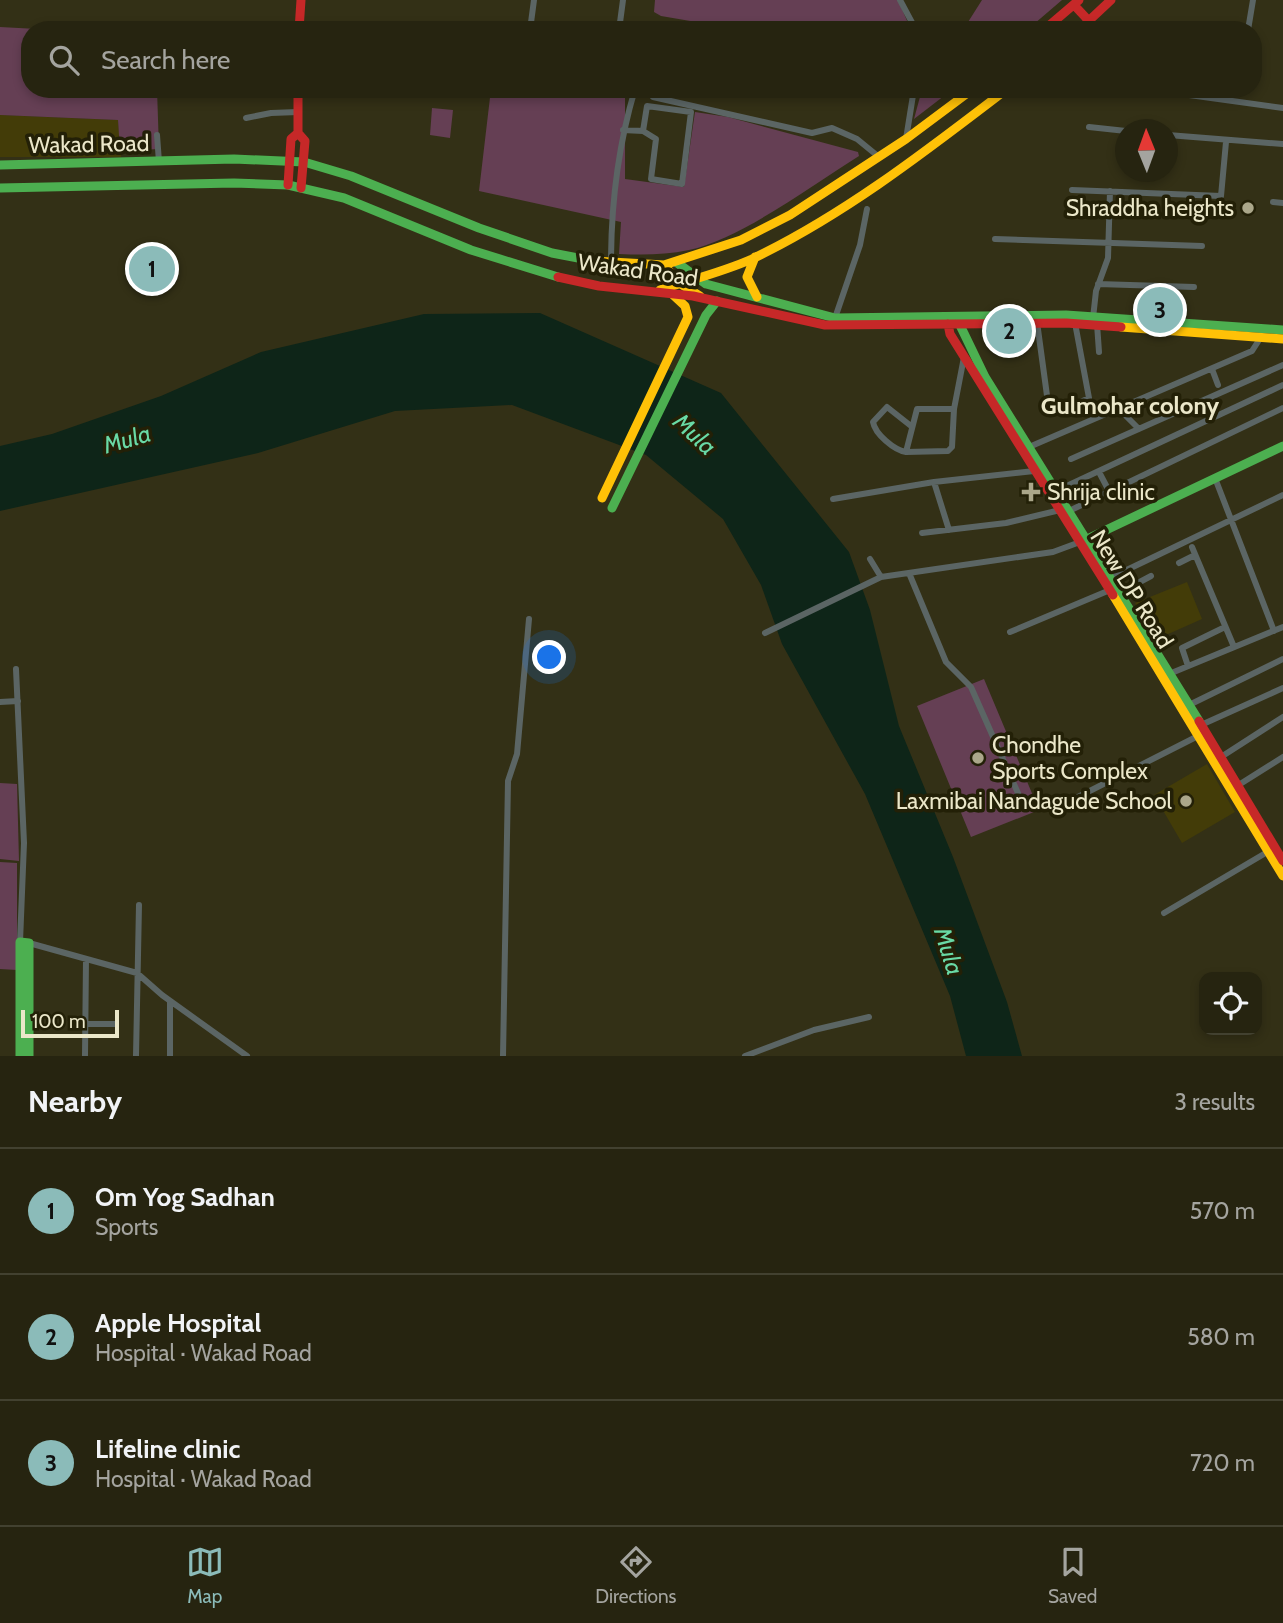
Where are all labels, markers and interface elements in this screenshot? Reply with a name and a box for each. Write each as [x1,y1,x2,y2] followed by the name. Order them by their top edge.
[21,21,1262,98] search box
[45,41,83,79] icon: search
[101,44,230,76] text: Search here
[1115,119,1178,182] north arrow
[28,129,150,159] street label: Wakad Road
[1066,194,1234,222] place label: Shraddha heights
[1240,200,1256,216] marker: Shraddha heights
[129,243,175,295] pin: 1
[576,248,700,292] street label: Wakad Road
[1137,284,1183,336] pin: 3
[986,305,1032,357] pin: 2
[1041,391,1219,420] district label: Gulmohar colony
[667,406,723,461] water label: Mula
[99,418,154,460] water label: Mula
[1047,478,1155,506] place label: Shrija clinic
[1021,482,1041,502] marker: Shrija clinic
[1085,525,1179,653] street label: New DP Road
[532,640,566,674] your location
[992,731,1148,785] place label: Chondhe Sports Complex
[970,750,986,766] marker: Chondhe Sports Complex
[896,787,1173,815] place label: Laxmibai Nandagude School
[1178,793,1194,809] marker: Laxmibai Nandagude School
[928,923,970,978] water label: Mula
[1199,972,1262,1035] map controls
[1199,972,1262,1035] button: locate
[21,1007,119,1039] scale bar
[32,1010,86,1033] text: 100 m
[28,1083,122,1120] text: Nearby
[1174,1088,1255,1116] text: 3 results
[95,1181,275,1213] text: Om Yog Sadhan
[47,1197,55,1225] text: 1
[1190,1197,1255,1225] text: 570 m
[95,1213,158,1241] text: Sports
[95,1307,261,1339] text: Apple Hospital
[45,1323,57,1351] text: 2
[1187,1323,1255,1351] text: 580 m
[95,1339,312,1367] text: Hospital · Wakad Road
[95,1433,240,1465] text: Lifeline clinic
[45,1449,57,1477] text: 3
[1190,1449,1255,1477] text: 720 m
[95,1465,312,1493] text: Hospital · Wakad Road
[186,1543,224,1608] tab: Map
[595,1543,676,1608] tab: Directions
[1048,1543,1097,1608] tab: Saved

